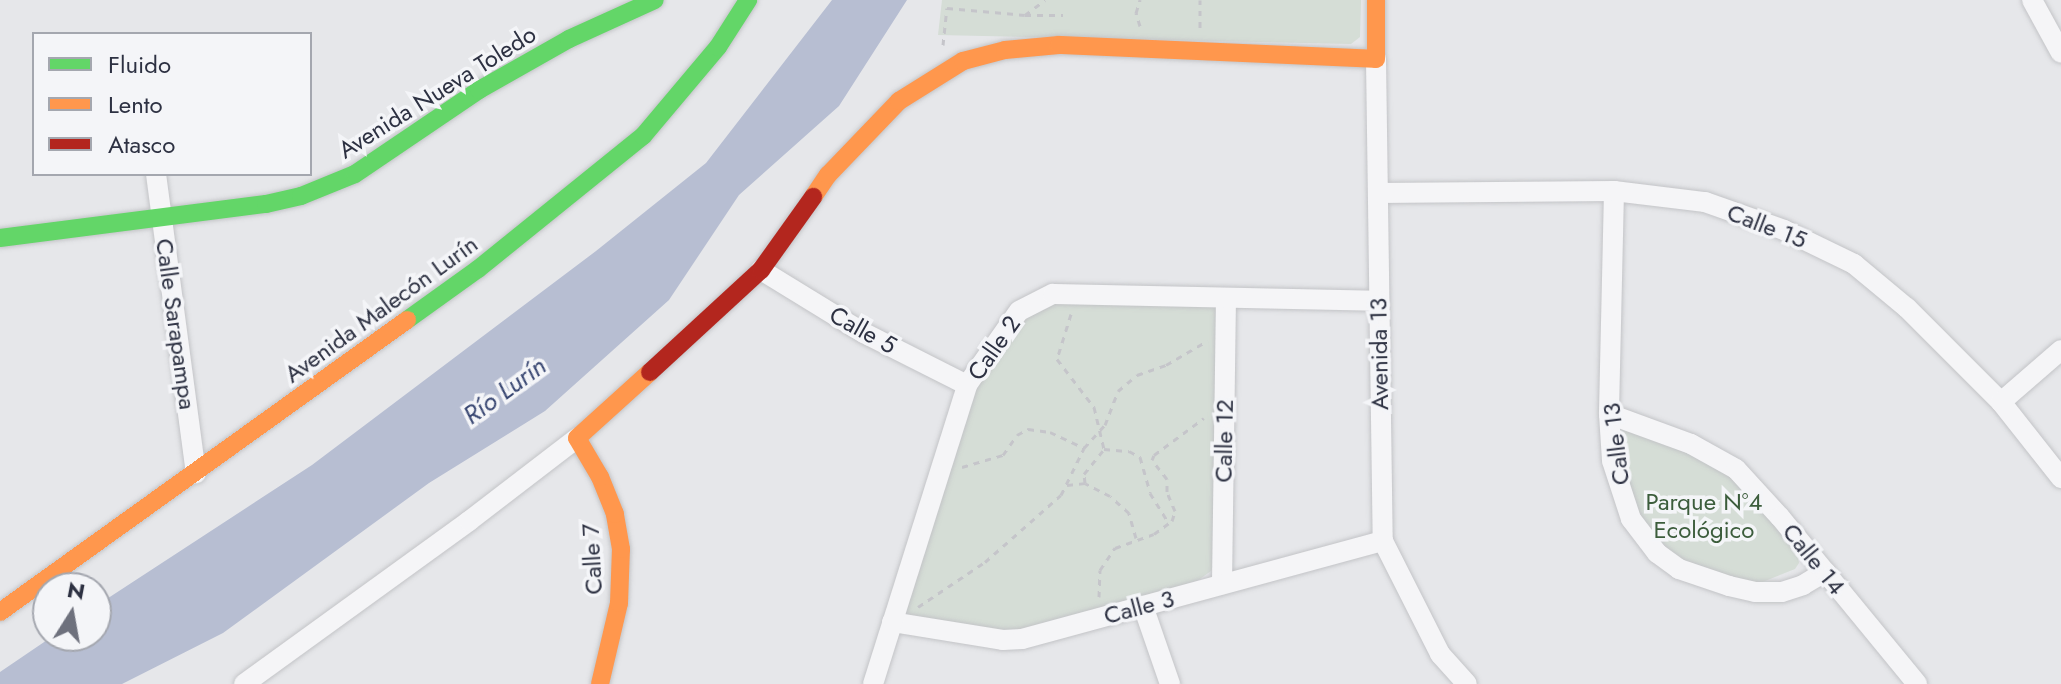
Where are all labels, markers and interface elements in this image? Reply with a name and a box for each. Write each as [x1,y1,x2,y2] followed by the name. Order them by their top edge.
[333,20,541,164] street label: Avenida Nueva Toledo
[32,32,312,176] legend
[108,47,171,82] text: Fluido
[108,87,163,122] text: Lento
[108,127,175,162] text: Atasco
[1723,198,1811,254] street label: Calle 15
[279,229,483,389] street label: Avenida Malecón Lurín
[150,237,202,411] street label: Calle Sarapampa
[1364,298,1394,410] street label: Avenida 13
[824,300,902,360] street label: Calle 5
[961,310,1027,386] street label: Calle 2
[457,351,553,431] water label: Río Lurín
[1209,399,1239,483] street label: Calle 12
[1597,401,1635,487] street label: Calle 13
[1646,488,1762,544] park label: Parque N°4 Ecológico
[1777,518,1851,600] street label: Calle 14
[576,523,608,595] street label: Calle 7
[32,572,112,652] north arrow
[65,573,88,608] text: N
[1101,584,1177,630] street label: Calle 3

